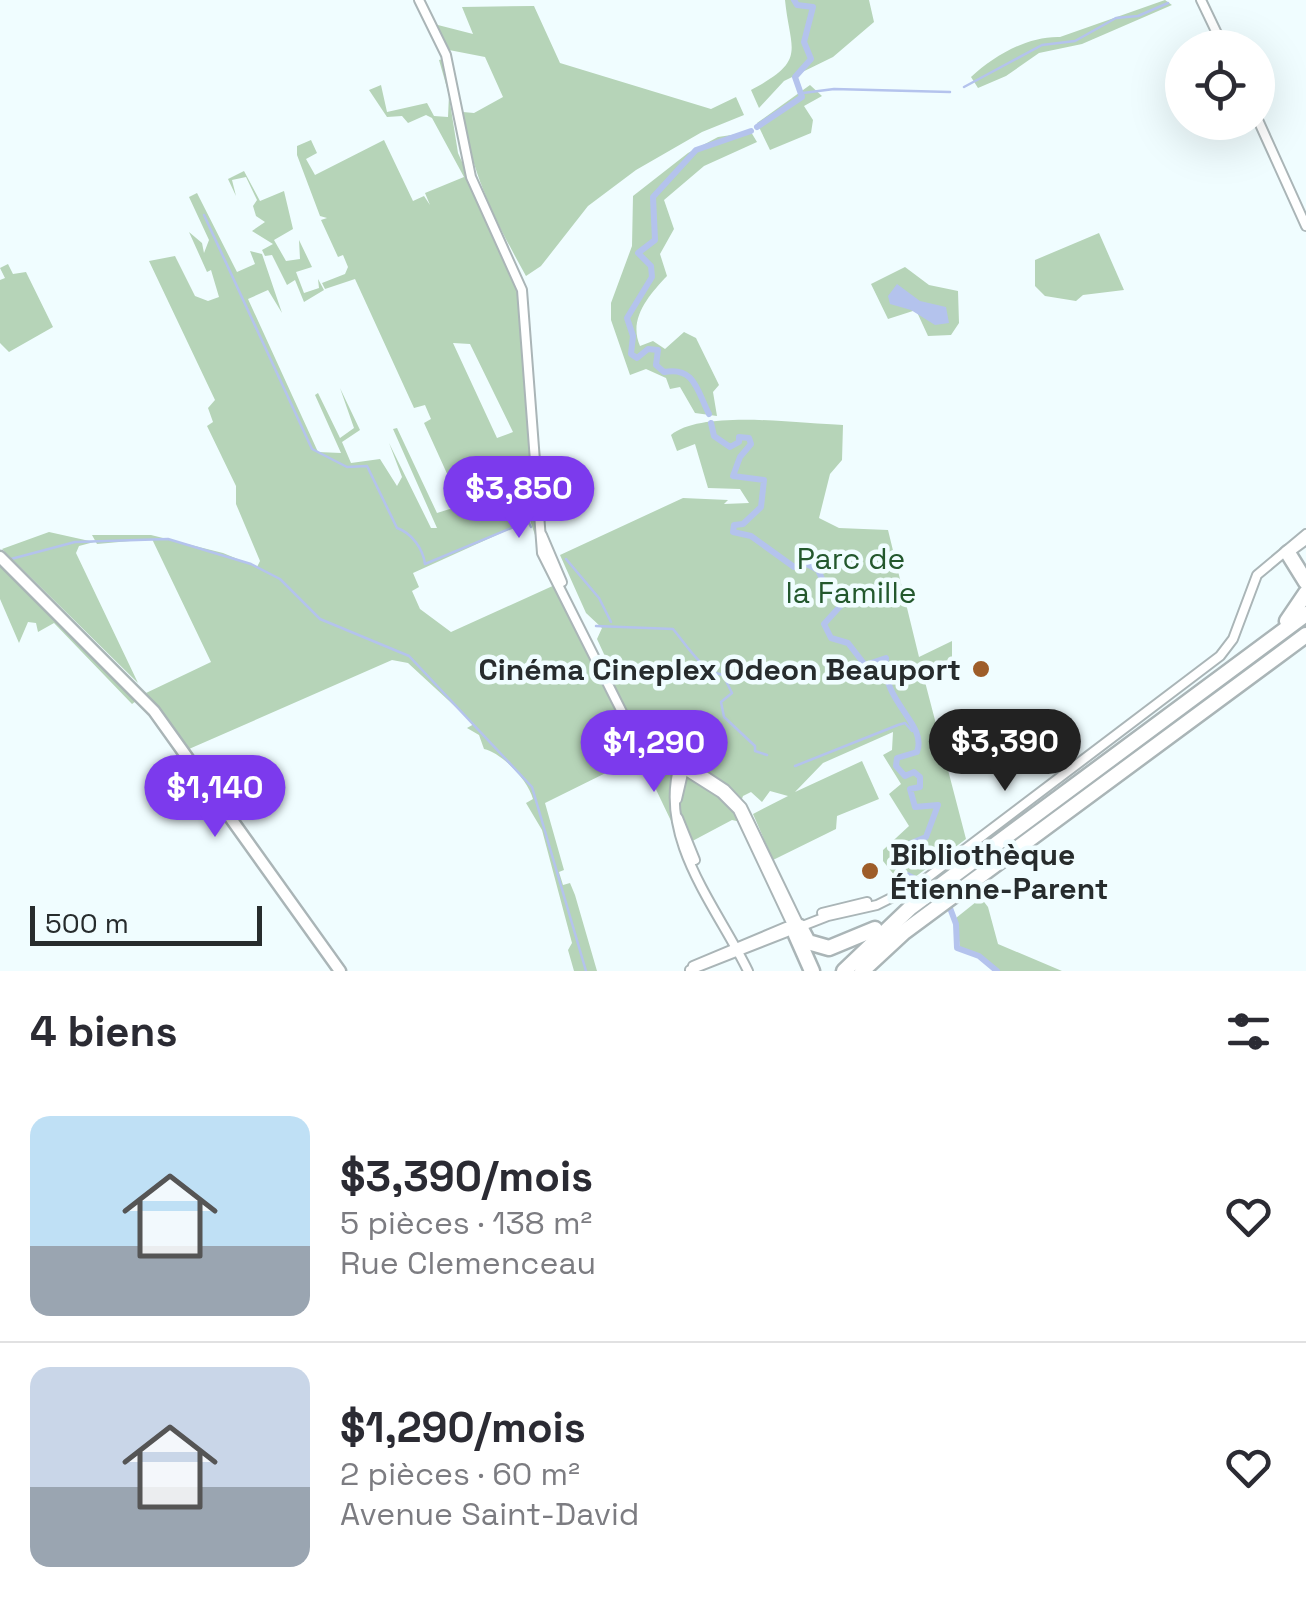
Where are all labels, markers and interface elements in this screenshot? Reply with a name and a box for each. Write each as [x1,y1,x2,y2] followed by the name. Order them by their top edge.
[1165,30,1275,140] map controls
[1165,30,1275,140] button: locate
[438,456,600,541] pin: $3,850
[465,468,573,508] text: $3,850
[785,539,917,612] park label: Parc de la Famille
[479,650,961,689] place label: Cinéma Cineplex Odeon Beauport
[970,658,992,680] marker: Cinéma Cineplex Odeon Beauport
[924,709,1086,794] pin: $3,390
[573,710,735,795] pin: $1,290
[951,721,1059,761] text: $3,390
[603,722,705,762] text: $1,290
[134,755,296,840] pin: $1,140
[166,767,264,807] text: $1,140
[890,835,1108,908] place label: Bibliothèque Étienne-Parent
[859,860,881,882] marker: Bibliothèque Étienne-Parent
[30,901,262,946] scale bar
[45,905,129,941] text: 500 m
[1221,1004,1276,1059] icon: filters
[30,1005,177,1058] text: 4 biens
[340,1150,593,1203] text: $3,390/mois
[110,1156,230,1276] icon: home
[1221,1189,1276,1244] icon: heart
[340,1203,592,1243] text: 5 pièces · 138 m²
[340,1243,596,1283] text: Rue Clemenceau
[340,1401,586,1454] text: $1,290/mois
[110,1407,230,1527] icon: home
[1221,1440,1276,1495] icon: heart
[340,1454,580,1494] text: 2 pièces · 60 m²
[340,1494,639,1534] text: Avenue Saint-David

